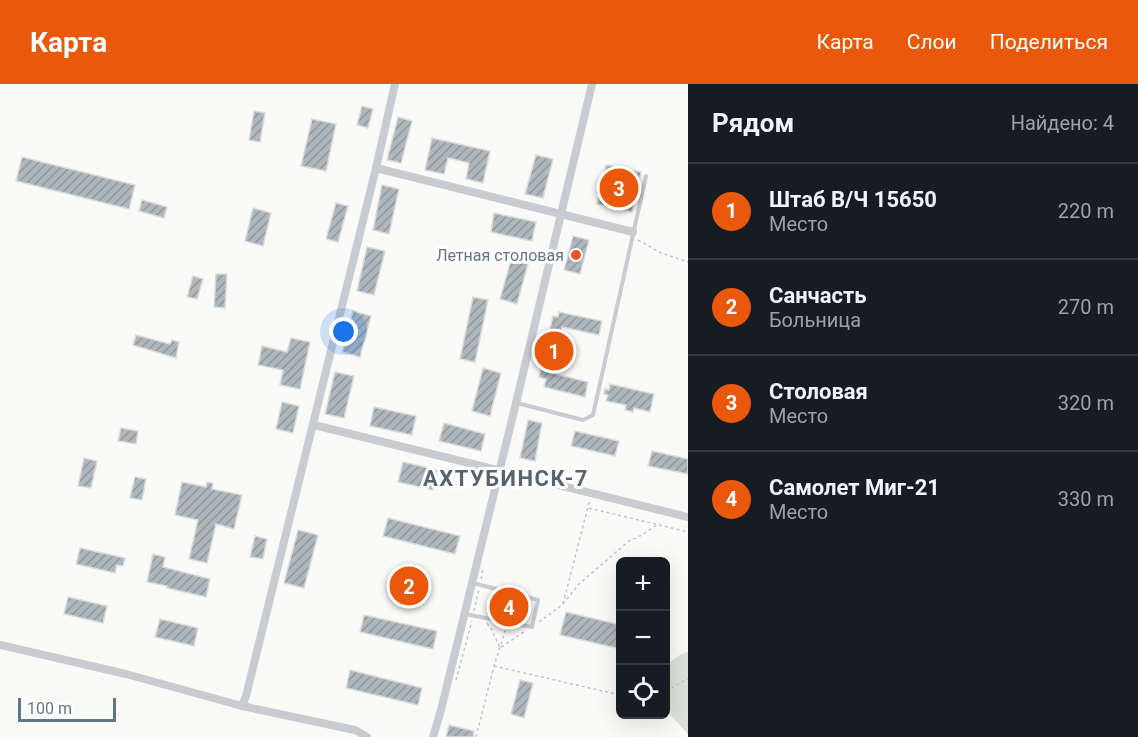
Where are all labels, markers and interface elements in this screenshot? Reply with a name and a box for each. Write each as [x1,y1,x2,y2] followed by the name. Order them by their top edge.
[30,26,107,59] text: Карта
[817,30,874,54] text: Карта
[907,30,957,54] text: Слои
[990,30,1108,54] text: Поделиться
[712,108,794,138] text: Рядом
[1011,111,1114,135] text: Найдено: 4
[600,166,638,210] pin: 3
[769,187,937,212] text: Штаб В/Ч 15650
[726,199,737,223] text: 1
[1058,199,1114,223] text: 220 m
[769,212,828,236] text: Место
[436,246,564,265] place label: Летная столовая
[569,248,583,262] marker: Летная столовая
[769,283,867,308] text: Санчасть
[726,295,737,319] text: 2
[1058,295,1114,319] text: 270 m
[769,308,861,332] text: Больница
[329,317,358,346] your location
[534,328,574,374] pin: 1
[769,379,868,404] text: Столовая
[726,391,737,415] text: 3
[1058,391,1114,415] text: 320 m
[769,404,828,428] text: Место
[423,466,589,491] district label: АХТУБИНСК-7
[769,475,940,500] text: Самолет Миг-21
[726,487,737,511] text: 4
[1058,487,1114,511] text: 330 m
[769,500,828,524] text: Место
[616,557,670,719] map controls
[616,557,670,611] button: +
[390,564,428,608] pin: 2
[490,584,528,630] pin: 4
[616,611,670,665] button: −
[616,665,670,719] button: locate
[18,695,116,722] scale bar
[27,699,72,718] text: 100 m

